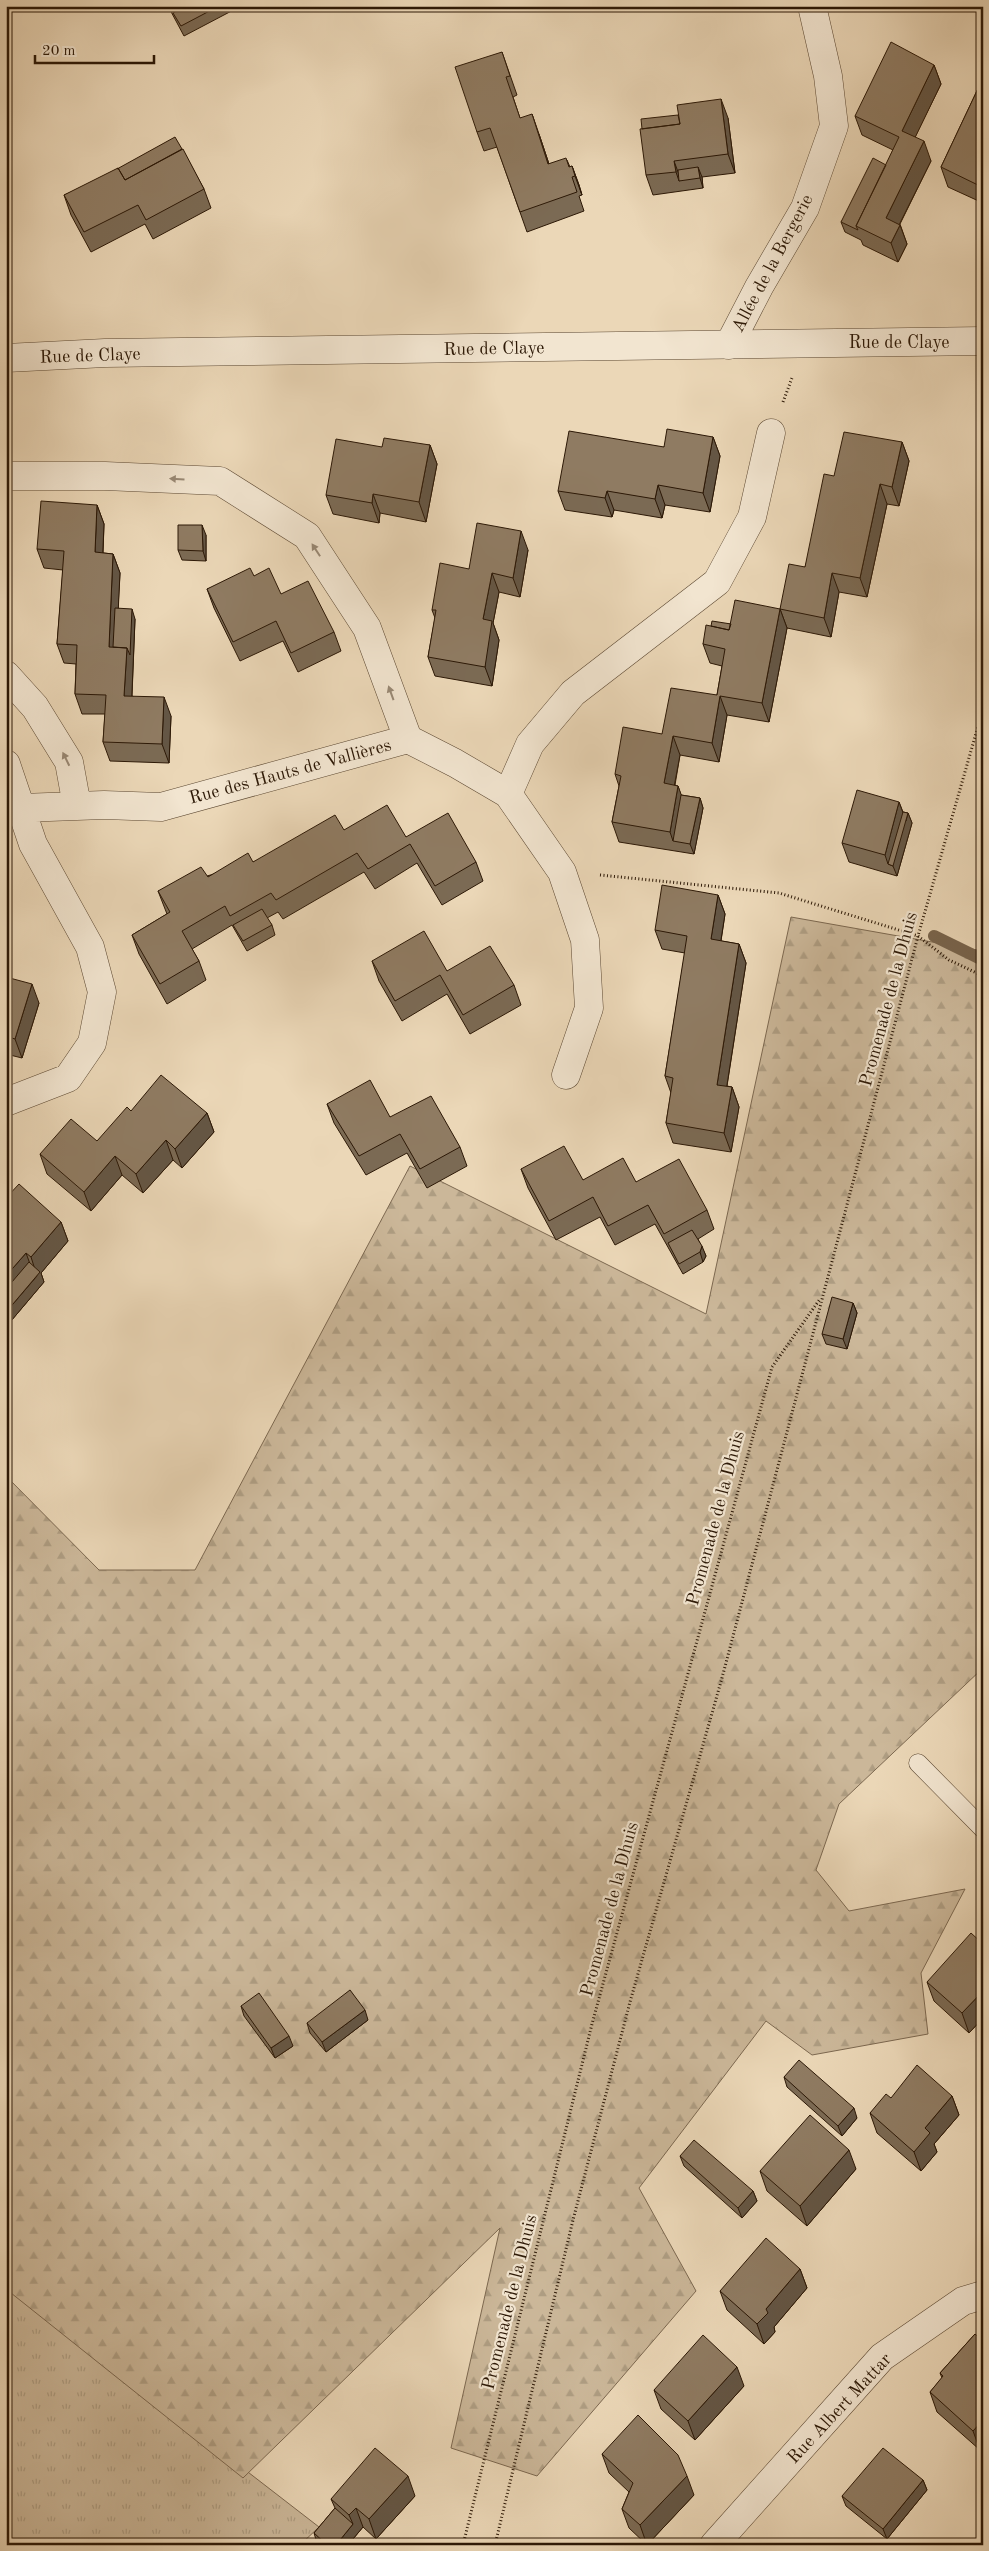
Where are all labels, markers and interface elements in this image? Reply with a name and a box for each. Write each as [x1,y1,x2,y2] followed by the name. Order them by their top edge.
[35,32,154,64] scale bar
[42,44,76,59] text: 20 m
[729,192,817,335] street label: Allée de la Bergerie
[848,334,950,352] street label: Rue de Claye
[443,339,545,359] street label: Rue de Claye
[39,345,141,367] street label: Rue de Claye
[169,475,185,483] one-way arrow
[312,543,321,557] one-way arrow
[387,685,395,700] one-way arrow
[187,736,394,808] street label: Rue des Hauts de Vallières
[62,752,70,766] one-way arrow
[857,910,921,1089] street label: Promenade de la Dhuis
[684,1429,748,1608] street label: Promenade de la Dhuis
[578,1820,642,1999] street label: Promenade de la Dhuis
[479,2213,541,2392] street label: Promenade de la Dhuis
[784,2350,896,2467] street label: Rue Albert Mattar

